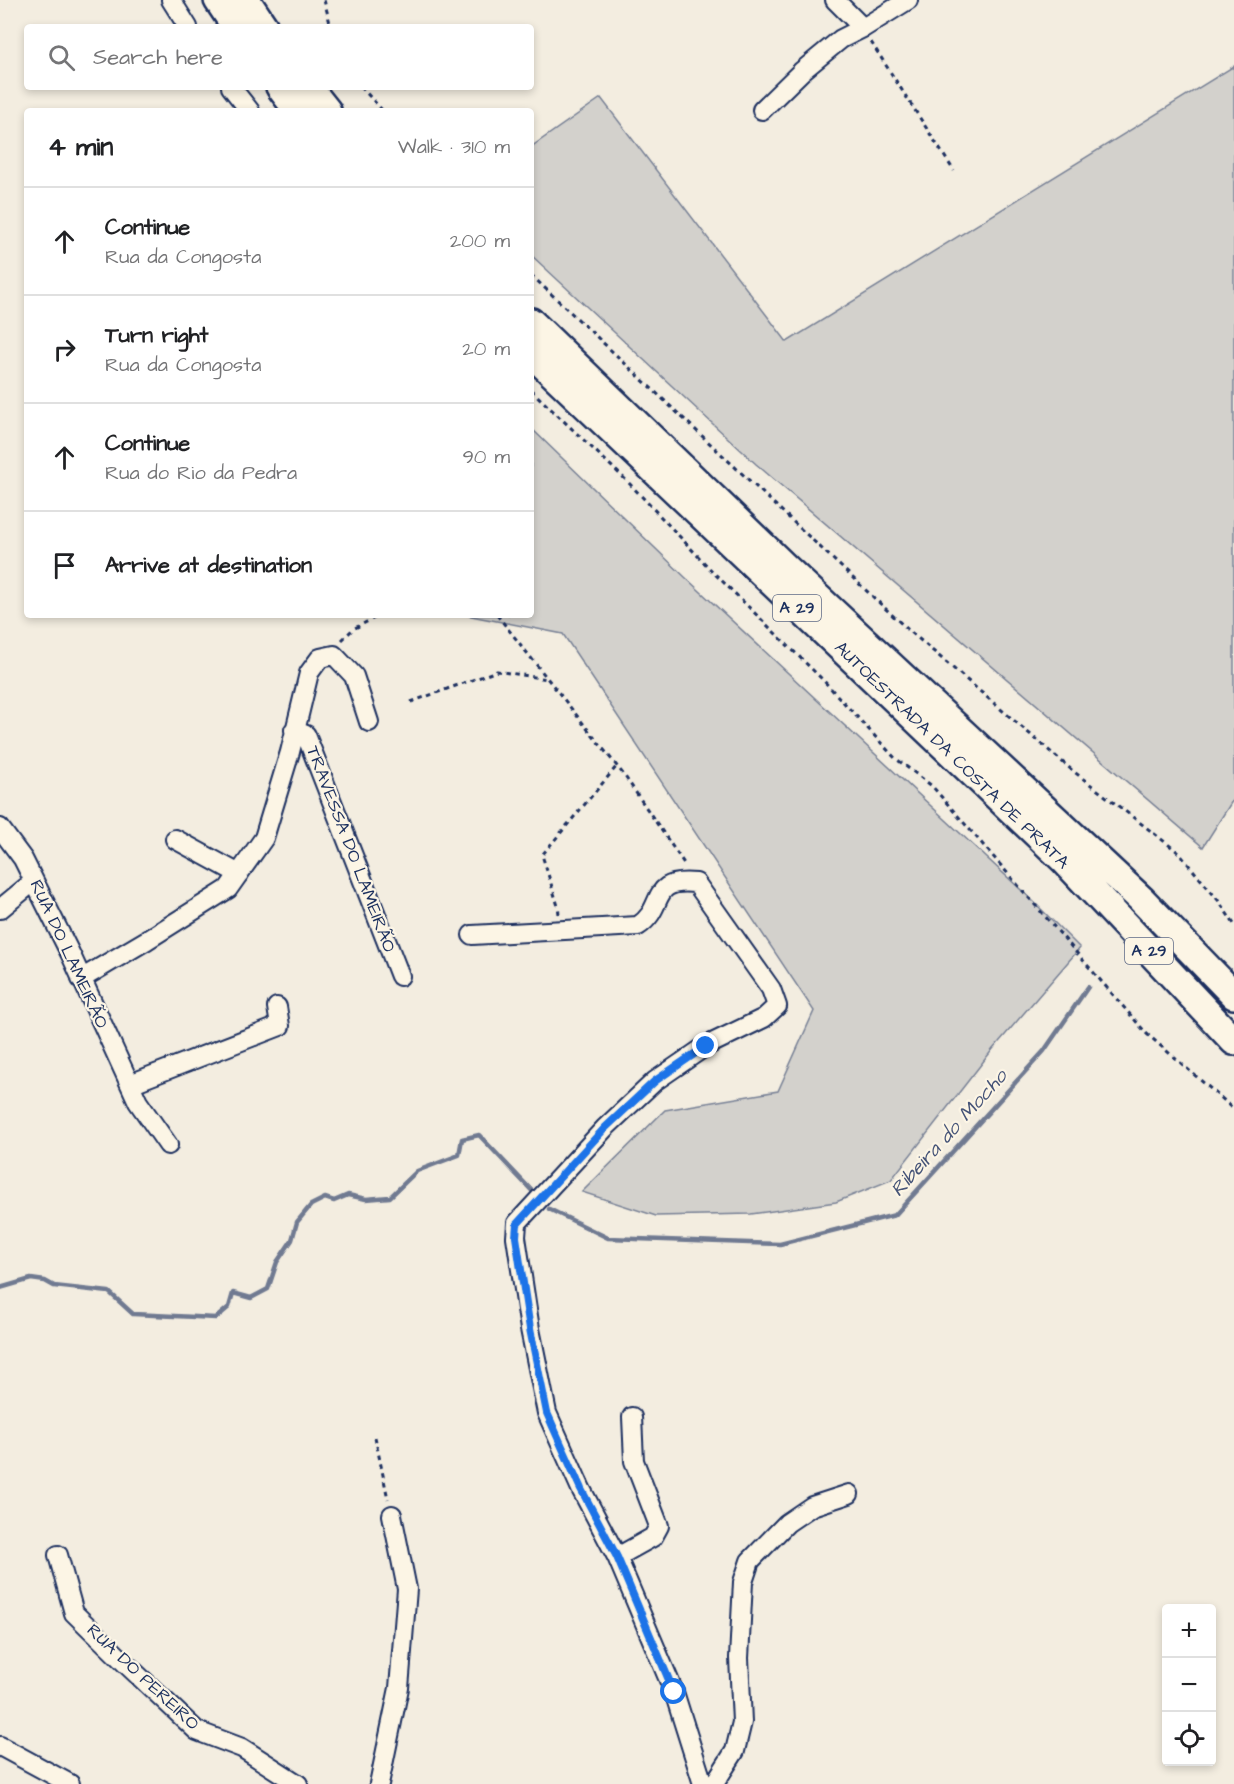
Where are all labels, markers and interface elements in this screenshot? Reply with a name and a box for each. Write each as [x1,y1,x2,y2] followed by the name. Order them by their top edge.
[24,24,534,90] search box
[45,41,78,74] icon: search
[93,42,223,73] text: Search here
[48,129,113,165] text: 4 min
[398,133,510,161] text: Walk · 310 m
[105,212,190,243] text: Continue
[48,225,81,258] icon: ahead
[450,227,510,255] text: 200 m
[105,243,261,271] text: Rua da Congosta
[105,320,208,351] text: Turn right
[48,333,81,366] icon: right
[462,335,510,363] text: 20 m
[105,351,261,379] text: Rua da Congosta
[105,428,190,459] text: Continue
[48,441,81,474] icon: ahead
[462,443,510,471] text: 90 m
[105,459,297,487] text: Rua do Rio da Pedra
[48,549,81,582] icon: arrive
[105,550,312,581] text: Arrive at destination
[773,595,821,621] road number: A 29
[829,636,1075,875] street label: AUTOESTRADA DA COSTA DE PRATA
[300,742,402,956] street label: TRAVESSA DO LAMEIRÃO
[24,876,114,1032] street label: RUA DO LAMEIRÃO
[1125,938,1173,964] road number: A 29
[692,1032,718,1058] route end
[884,1062,1015,1203] water label: Ribeira do Mocho
[1162,1604,1216,1766] map controls
[1162,1604,1216,1658] button: +
[81,1618,205,1736] street label: RUA DO PEREIRO
[1162,1658,1216,1712] button: −
[660,1678,686,1704] route start
[1162,1712,1216,1766] button: locate

